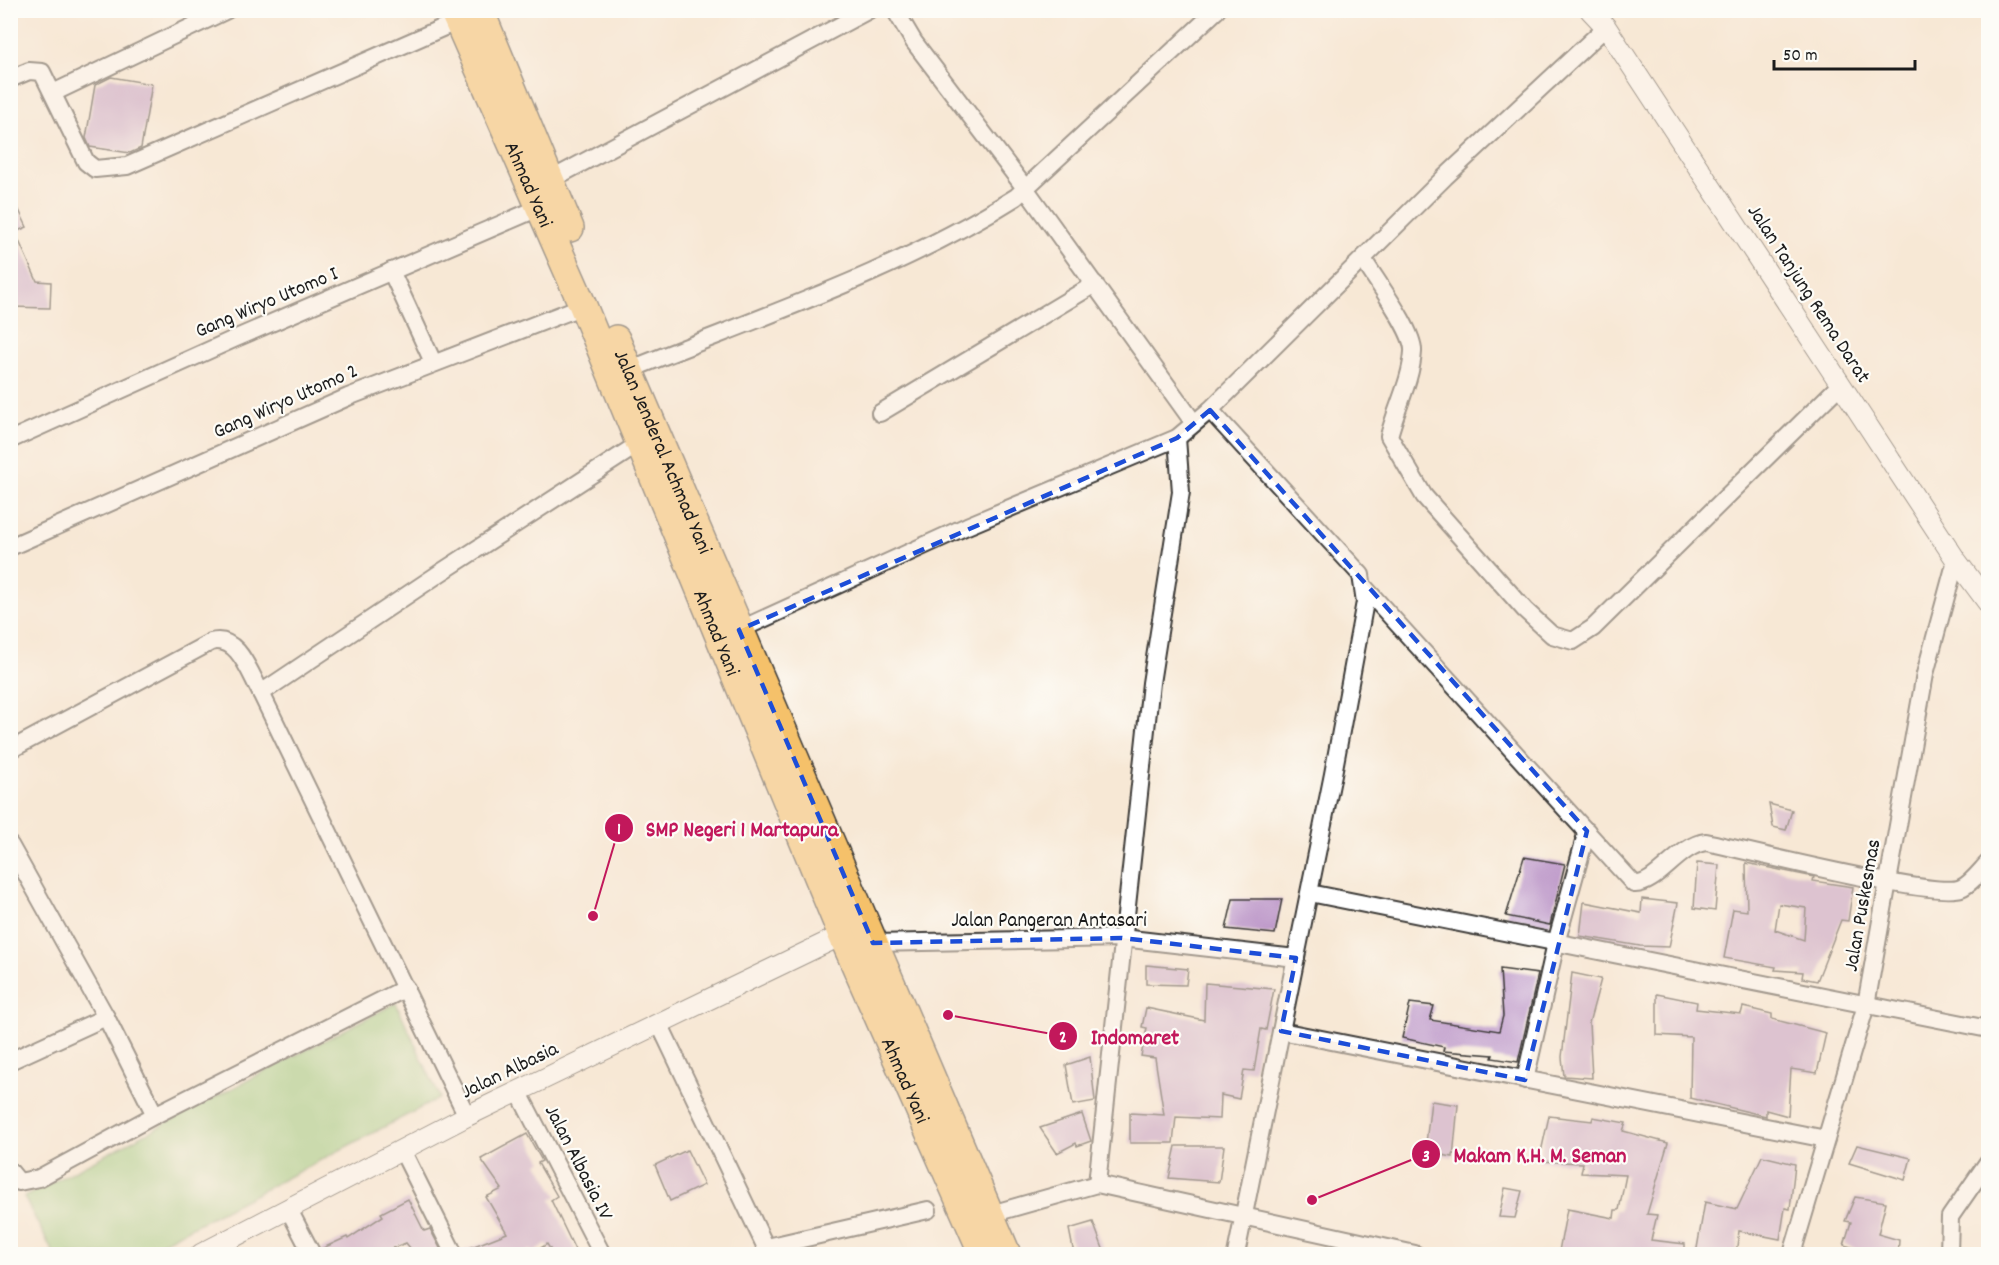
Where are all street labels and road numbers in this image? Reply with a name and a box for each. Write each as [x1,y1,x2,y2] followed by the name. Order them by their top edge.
[495,137,559,233] street label: Ahmad Yani
[1738,199,1877,390] street label: Jalan Tanjung Rema Darat
[191,260,344,347] street label: Gang Wiryo Utomo I
[604,345,718,559] street label: Jalan Jenderal Achmad Yani
[209,357,363,448] street label: Gang Wiryo Utomo 2
[683,585,746,681] street label: Ahmad Yani
[1838,837,1890,974] street label: Jalan Puskesmas
[951,907,1147,937] street label: Jalan Pangeran Antasari
[871,1033,936,1129] street label: Ahmad Yani
[457,1035,565,1108] street label: Jalan Albasia
[535,1100,619,1226] street label: Jalan Albasia IV

